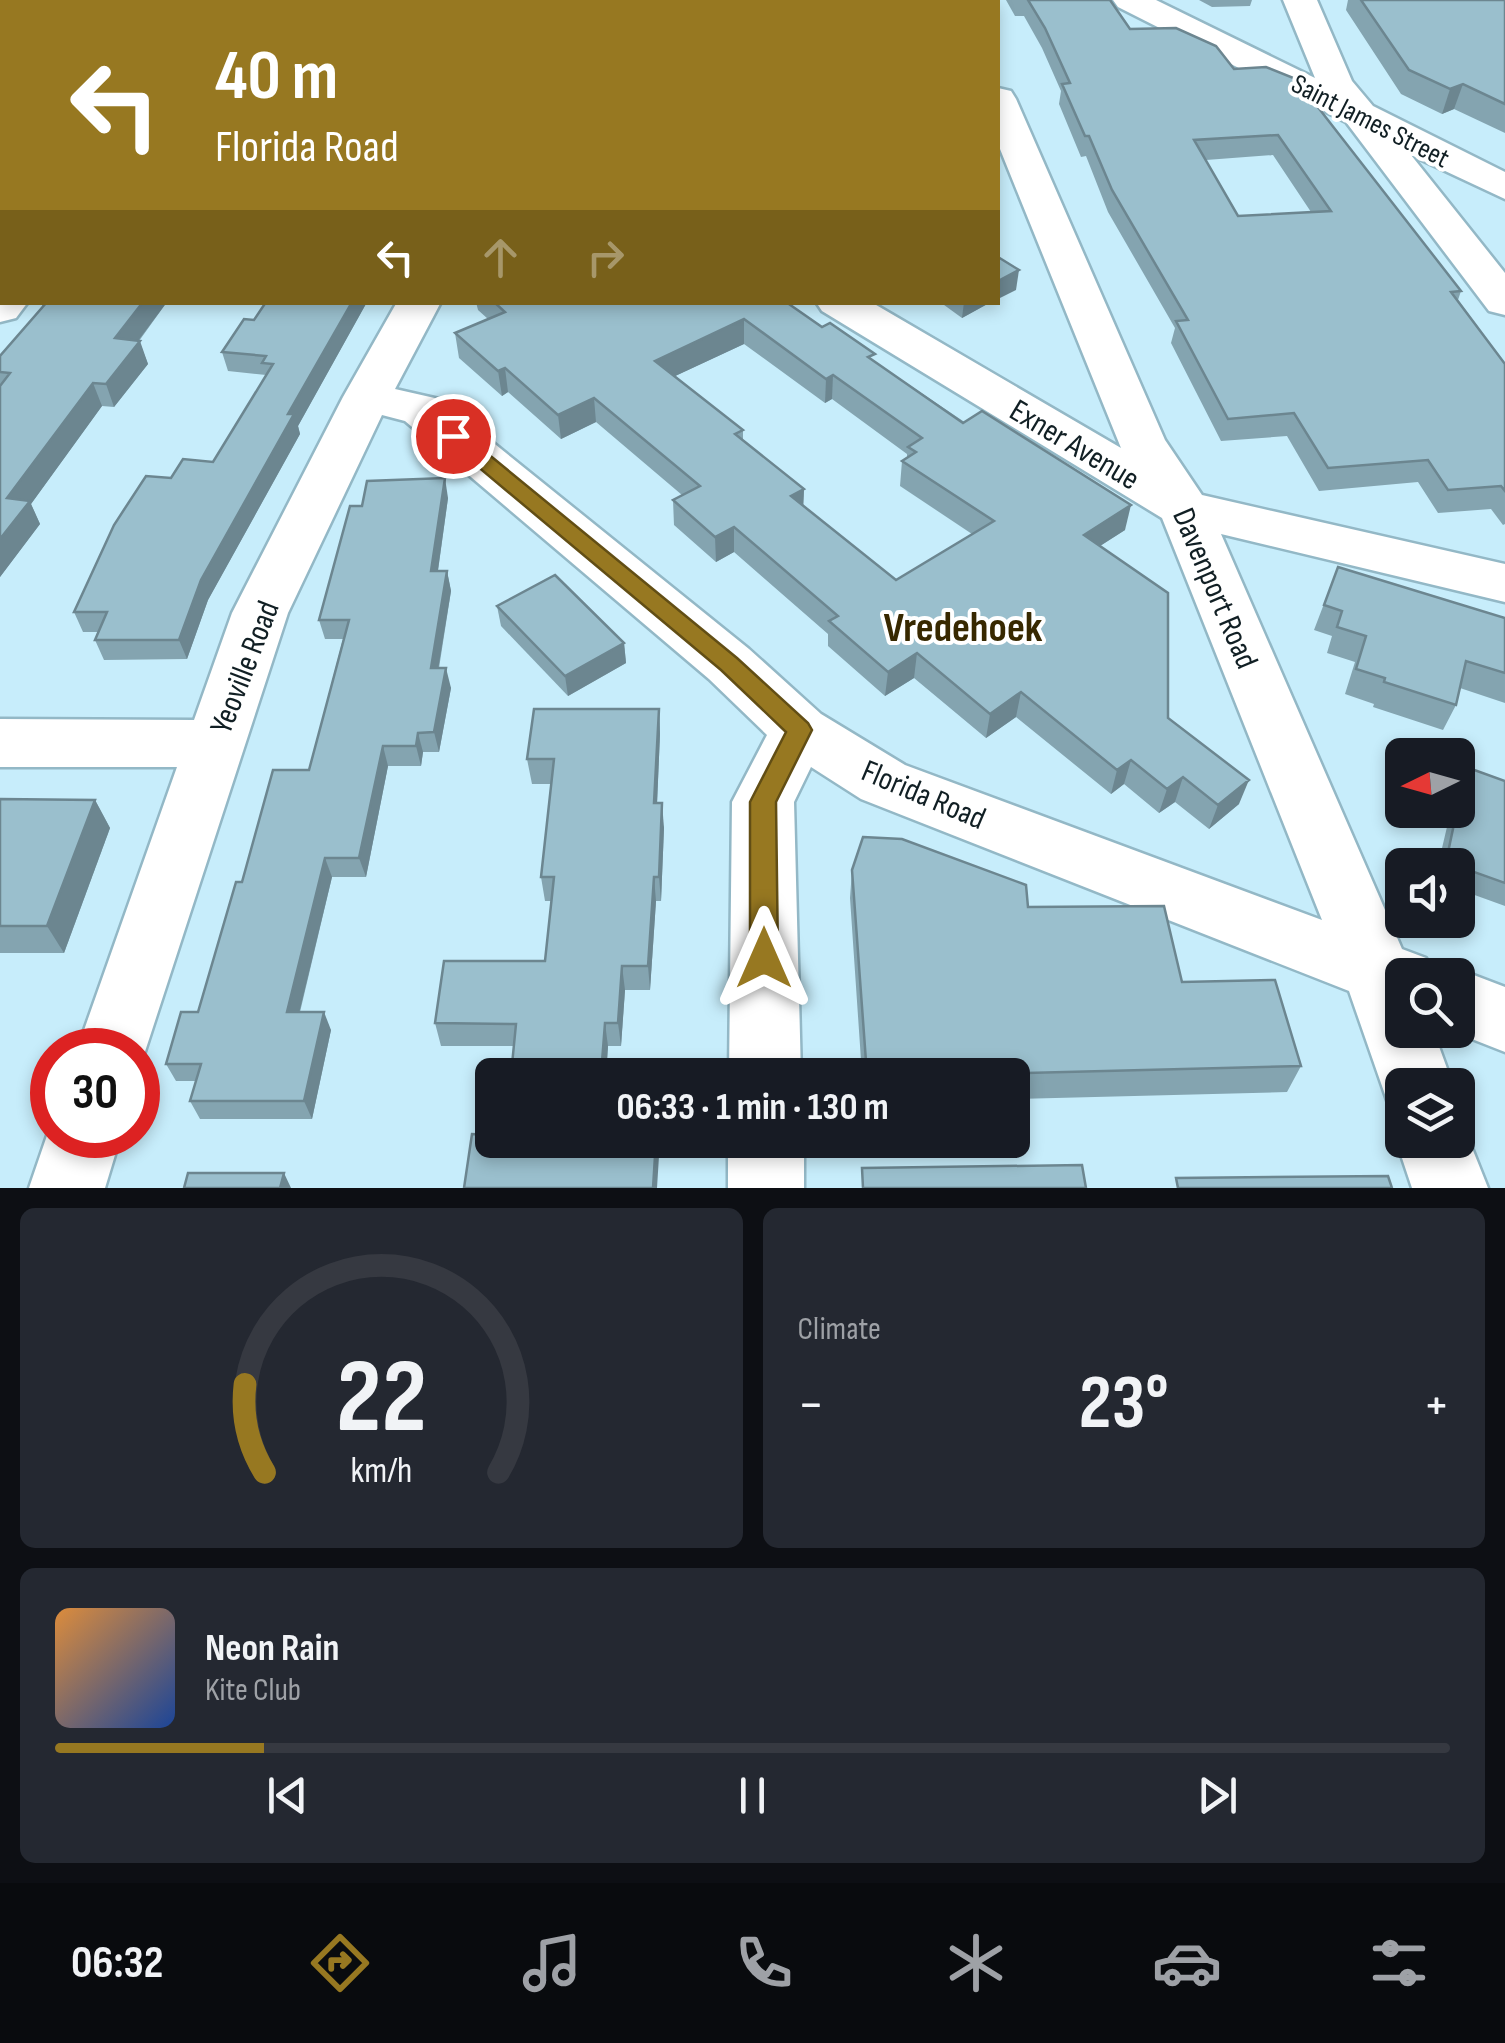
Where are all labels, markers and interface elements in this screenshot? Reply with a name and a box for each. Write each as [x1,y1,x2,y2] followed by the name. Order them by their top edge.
[215,35,338,119] text: 40 m
[50,40,180,170] icon: left
[1286,67,1455,175] street label: Saint James Street
[215,120,399,175] text: Florida Road
[368,230,423,285] icon: left
[473,230,528,285] icon: ahead
[578,230,633,285] icon: right
[1002,391,1146,499] street label: Exner Avenue
[411,394,496,479] pin
[426,409,481,464] icon: arrive
[1163,502,1266,675] street label: Davenport Road
[202,596,289,739] street label: Yeoville Road
[883,603,1043,654] district label: Vredehoek
[1385,738,1475,828] north arrow
[1385,738,1475,1158] map controls
[856,752,991,839] street label: Florida Road
[1385,848,1475,938] button: sound
[712,906,816,1010] position arrow
[1385,958,1475,1048] button: search
[30,1028,160,1158] speed limit sign: 30
[1385,1068,1475,1158] button: layers
[616,1085,889,1130] text: 06:33 · 1 min · 130 m
[798,1310,881,1349] text: Climate
[336,1336,427,1461] text: 22
[1079,1359,1169,1450] text: 23°
[798,1372,824,1439] text: −
[1423,1372,1450,1439] text: +
[350,1450,412,1493] text: km/h
[205,1626,339,1671] text: Neon Rain
[205,1671,301,1710] text: Kite Club
[260,1768,315,1823] icon: previous
[725,1768,780,1823] icon: pause
[1190,1768,1245,1823] icon: next
[305,1928,375,1998] icon: directions
[517,1928,587,1998] icon: music
[729,1928,799,1998] icon: phone
[941,1928,1011,1998] icon: climate
[1152,1928,1222,1998] icon: car
[1364,1928,1434,1998] icon: filters
[71,1936,163,1991] text: 06:32

